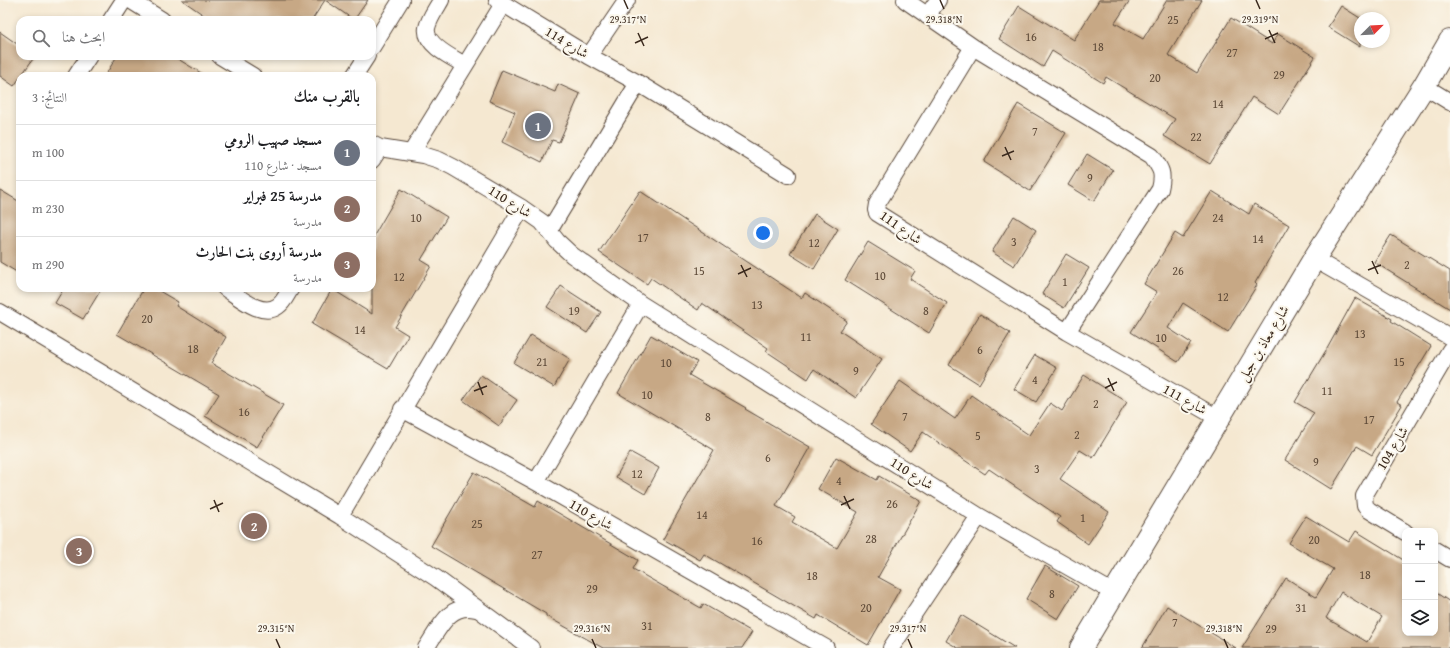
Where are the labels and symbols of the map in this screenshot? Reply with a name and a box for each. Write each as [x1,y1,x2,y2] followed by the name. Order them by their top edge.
[1167,11,1179,28] house number: 25
[610,12,647,27] text: 29.317°N
[926,12,963,27] text: 29.318°N
[1242,12,1279,27] text: 29.319°N
[1354,12,1390,48] north arrow
[540,21,593,65] street label: شارع 114
[1025,28,1037,45] house number: 16
[1092,38,1104,55] house number: 18
[1226,44,1238,61] house number: 27
[1273,66,1285,83] house number: 29
[1149,69,1161,86] house number: 20
[1212,95,1224,112] house number: 14
[525,111,551,141] pin: 1
[1032,123,1038,140] house number: 7
[1190,128,1202,145] house number: 22
[1087,169,1093,186] house number: 9
[483,180,536,224] street label: شارع 110
[875,205,926,251] street label: شارع 111
[410,209,422,226] house number: 10
[1212,209,1224,226] house number: 24
[753,223,773,243] your location
[637,229,649,246] house number: 17
[1252,230,1264,247] house number: 14
[1011,233,1017,250] house number: 3
[808,234,820,251] house number: 12
[1404,256,1410,273] house number: 2
[693,262,705,279] house number: 15
[1172,262,1184,279] house number: 26
[874,267,886,284] house number: 10
[393,268,405,285] house number: 12
[1062,273,1068,290] house number: 1
[1217,288,1229,305] house number: 12
[751,296,763,313] house number: 13
[1232,301,1295,386] street label: شارع معاذ بن جبل
[568,302,580,319] house number: 19
[923,302,929,319] house number: 8
[141,310,153,327] house number: 20
[354,321,366,338] house number: 14
[1354,325,1366,342] house number: 13
[800,328,812,345] house number: 11
[1155,329,1167,346] house number: 10
[187,340,199,357] house number: 18
[977,341,983,358] house number: 6
[536,353,548,370] house number: 21
[1393,353,1405,370] house number: 15
[660,354,672,371] house number: 10
[853,362,859,379] house number: 9
[1032,371,1038,388] house number: 4
[1158,379,1211,421] street label: شارع 111
[1321,382,1333,399] house number: 11
[641,386,653,403] house number: 10
[1093,395,1099,412] house number: 2
[238,403,250,420] house number: 16
[705,408,711,425] house number: 8
[902,408,908,425] house number: 7
[1363,411,1375,428] house number: 17
[1371,422,1415,475] street label: شارع 104
[1074,426,1080,443] house number: 2
[975,427,981,444] house number: 5
[765,449,771,466] house number: 6
[885,452,938,496] street label: شارع 110
[1313,453,1319,470] house number: 9
[1034,460,1040,477] house number: 3
[631,465,643,482] house number: 12
[836,472,842,489] house number: 4
[564,493,617,536] street label: شارع 110
[886,495,898,512] house number: 26
[696,506,708,523] house number: 14
[1080,509,1086,526] house number: 1
[241,511,267,541] pin: 2
[471,515,483,532] house number: 25
[865,530,877,547] house number: 28
[1308,531,1320,548] house number: 20
[751,532,763,549] house number: 16
[66,536,92,566] pin: 3
[531,546,543,563] house number: 27
[1359,566,1371,583] house number: 18
[806,567,818,584] house number: 18
[586,580,598,597] house number: 29
[1049,585,1055,602] house number: 8
[860,599,872,616] house number: 20
[1295,599,1307,616] house number: 31
[1172,614,1178,631] house number: 7
[641,617,653,634] house number: 31
[1265,620,1277,637] house number: 29
[258,621,295,636] text: 29.315°N
[574,621,611,636] text: 29.316°N
[890,621,927,636] text: 29.317°N
[1206,621,1243,636] text: 29.318°N

